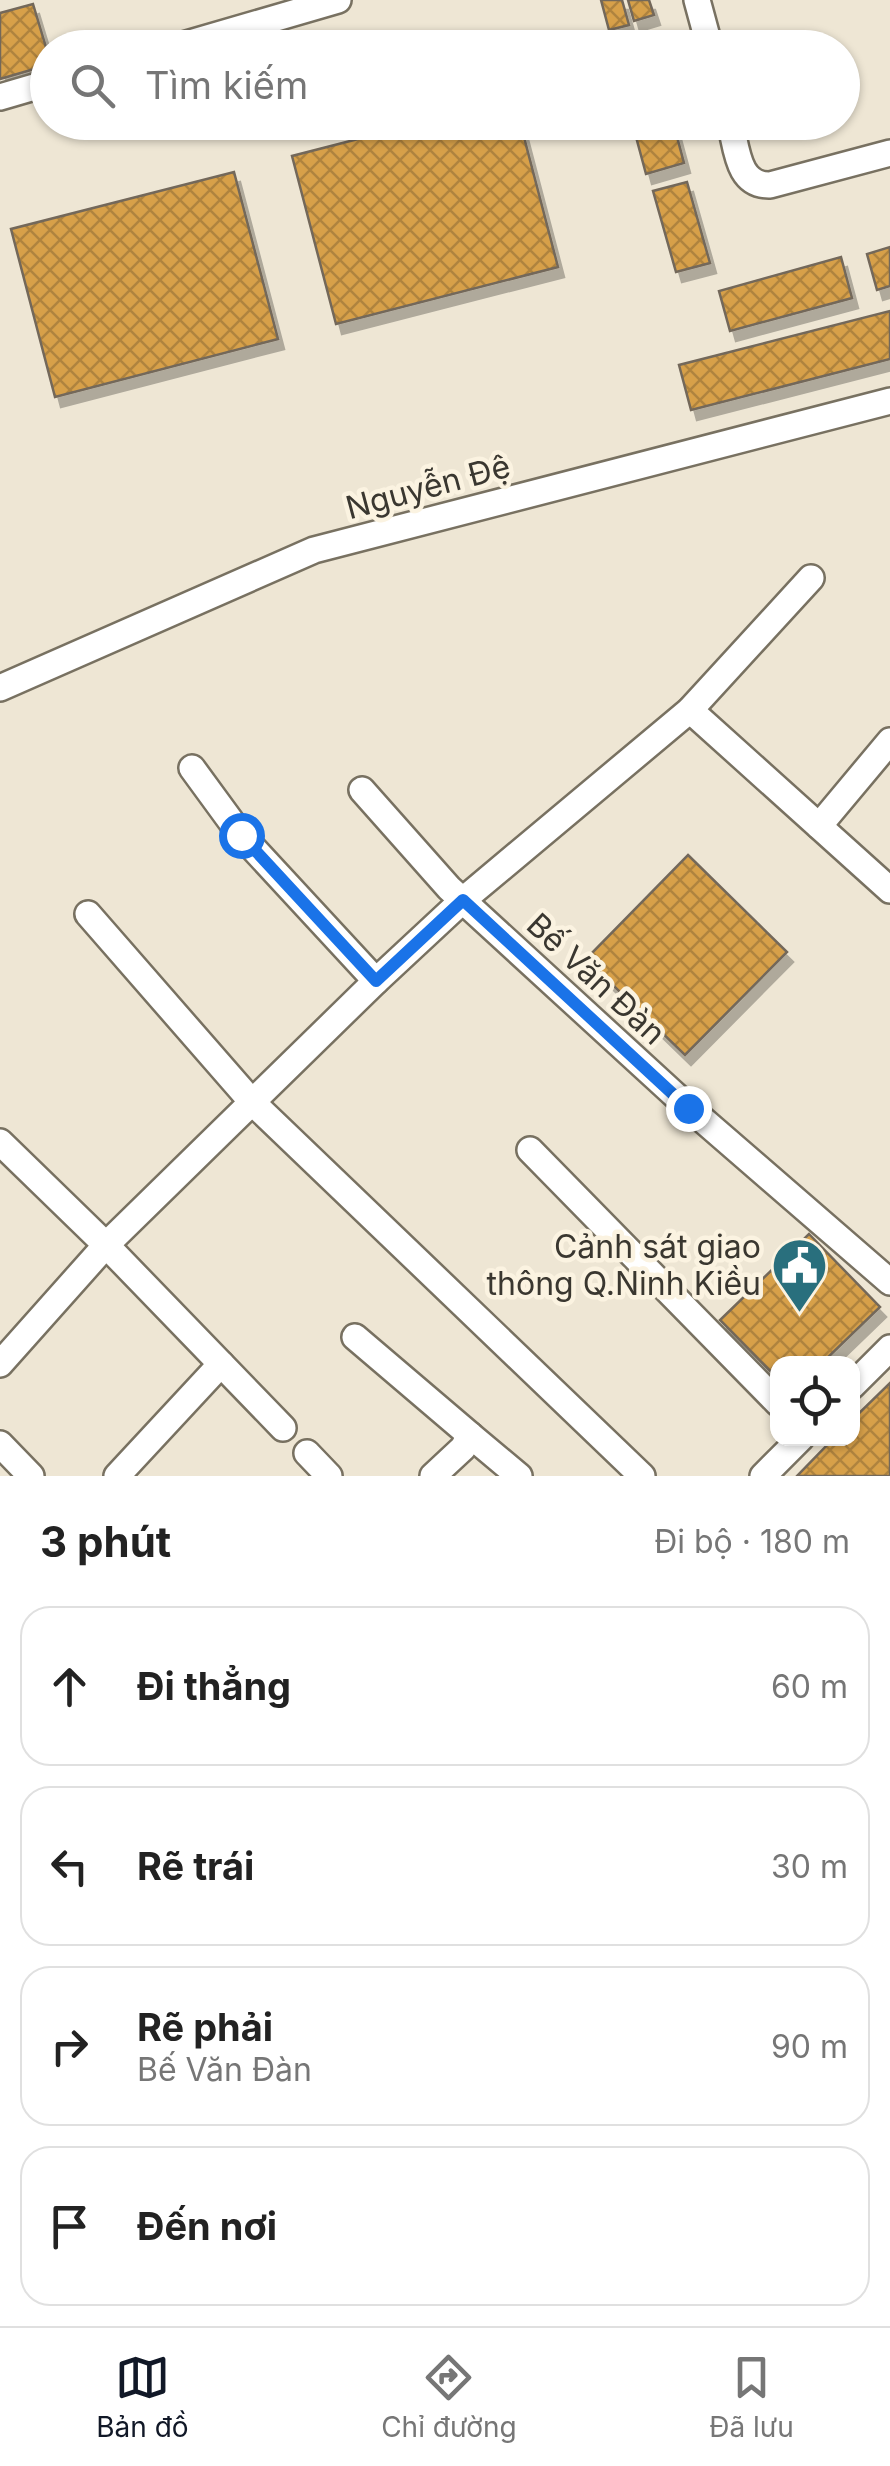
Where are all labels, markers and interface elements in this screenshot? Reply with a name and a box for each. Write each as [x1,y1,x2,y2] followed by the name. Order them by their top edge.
[30,30,860,140] search box
[65,58,120,113] icon: search
[145,62,308,108] text: Tìm kiếm
[342,446,514,527] street label: Nguyễn Đệ
[219,813,265,859] route start
[519,905,674,1053] street label: Bế Văn Đàn
[666,1086,712,1132] route end
[487,1227,761,1303] place label: Cảnh sát giao thông Q.Ninh Kiều
[770,1235,830,1314] public building icon: Cảnh sát giao thông Q.Ninh Kiều
[770,1356,860,1446] map controls
[770,1356,860,1446] button: locate
[40,1516,171,1567] text: 3 phút
[654,1522,850,1561] text: Đi bộ · 180 m
[42,1659,97,1714] icon: ahead
[137,1663,291,1709] text: Đi thẳng
[771,1667,848,1706] text: 60 m
[42,1839,97,1894] icon: left
[137,1843,254,1889] text: Rẽ trái
[771,1847,848,1886] text: 30 m
[137,2004,273,2050] text: Rẽ phải
[42,2019,97,2074] icon: right
[771,2027,848,2066] text: 90 m
[137,2050,312,2089] text: Bế Văn Đàn
[42,2199,97,2254] icon: arrive
[137,2203,277,2249] text: Đến nơi
[96,2350,189,2444] tab: Bản đồ
[381,2350,517,2444] tab: Chỉ đường
[709,2350,794,2444] tab: Đã lưu

